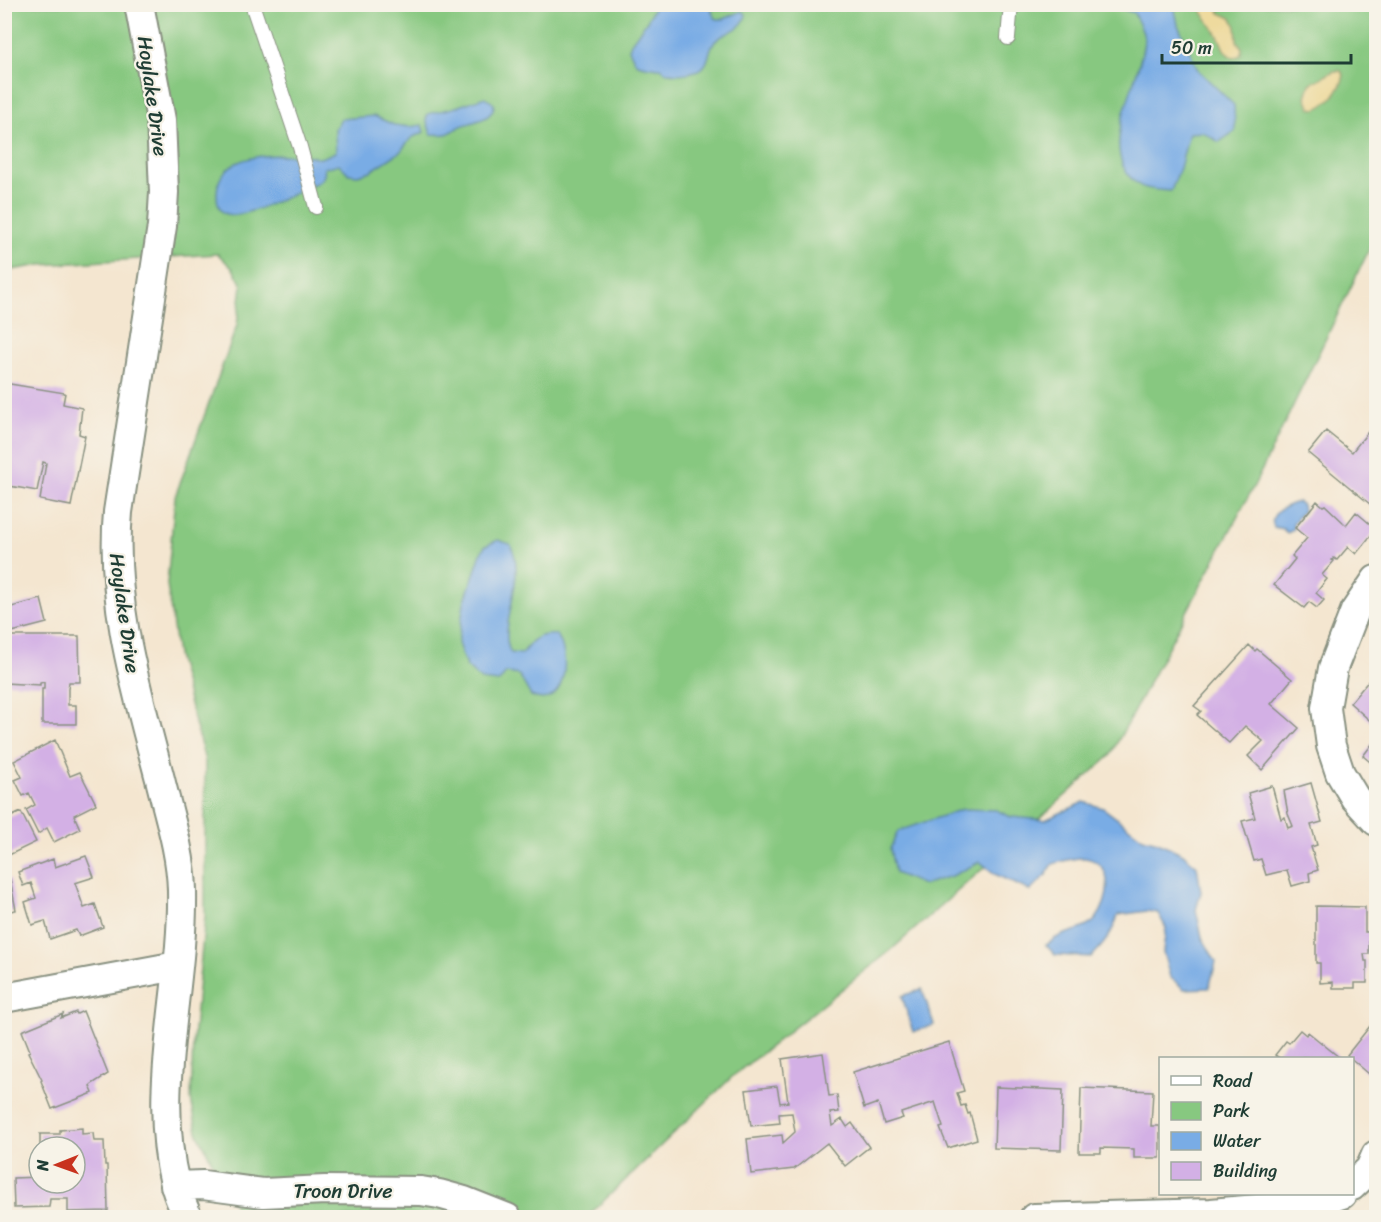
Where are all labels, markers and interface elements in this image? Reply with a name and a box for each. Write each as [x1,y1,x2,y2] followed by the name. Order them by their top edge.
[1162,27,1351,65] scale bar
[1171,32,1212,64] text: 50 m
[127,34,178,159] street label: Hoylake Drive
[99,551,150,676] street label: Hoylake Drive
[1159,1057,1354,1195] legend
[1213,1065,1253,1097] text: Road
[1213,1095,1250,1127] text: Park
[1213,1125,1262,1157] text: Water
[27,1135,87,1195] north arrow
[1213,1155,1277,1187] text: Building
[28,1159,57,1172] text: N
[293,1174,393,1209] street label: Troon Drive

